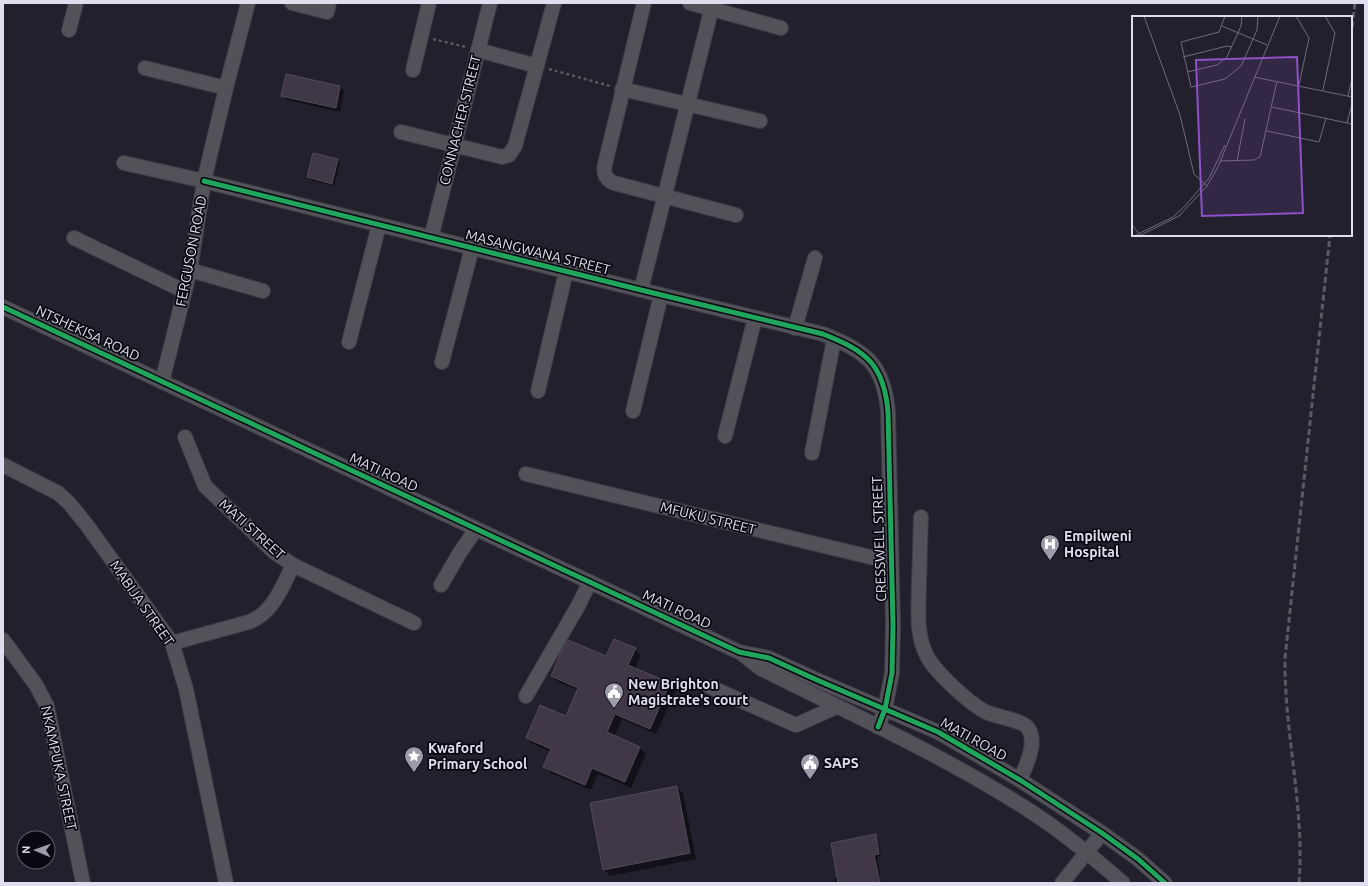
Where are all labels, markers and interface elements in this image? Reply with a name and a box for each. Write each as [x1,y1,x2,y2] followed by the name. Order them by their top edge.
[1132,16,1352,236] inset map
[436,53,484,187] street label: CONNACHER STREET
[172,194,210,308] street label: FERGUSON ROAD
[464,226,612,278] street label: MASANGWANA STREET
[33,302,143,364] street label: NTSHEKISA ROAD
[347,449,421,495] street label: MATI ROAD
[869,476,889,602] street label: CRESSWELL STREET
[216,495,288,563] street label: MATI STREET
[659,498,758,538] street label: MFUKU STREET
[1064,528,1132,560] place label: Empilweni Hospital
[1039,533,1061,561] hospital icon: Empilweni Hospital
[107,557,177,649] street label: MABIJA STREET
[640,586,714,632] street label: MATI ROAD
[628,676,748,708] place label: New Brighton Magistrate's court
[603,681,625,709] public building icon: New Brighton Magistrate's court
[38,704,80,832] street label: NKAMPUKA STREET
[938,714,1010,764] street label: MATI ROAD
[428,740,527,772] place label: Kwaford Primary School
[403,745,425,773] place icon: Kwaford Primary School
[799,752,821,780] public building icon: SAPS
[824,755,859,771] place label: SAPS
[16,830,56,870] north arrow
[20,845,32,854] text: N

